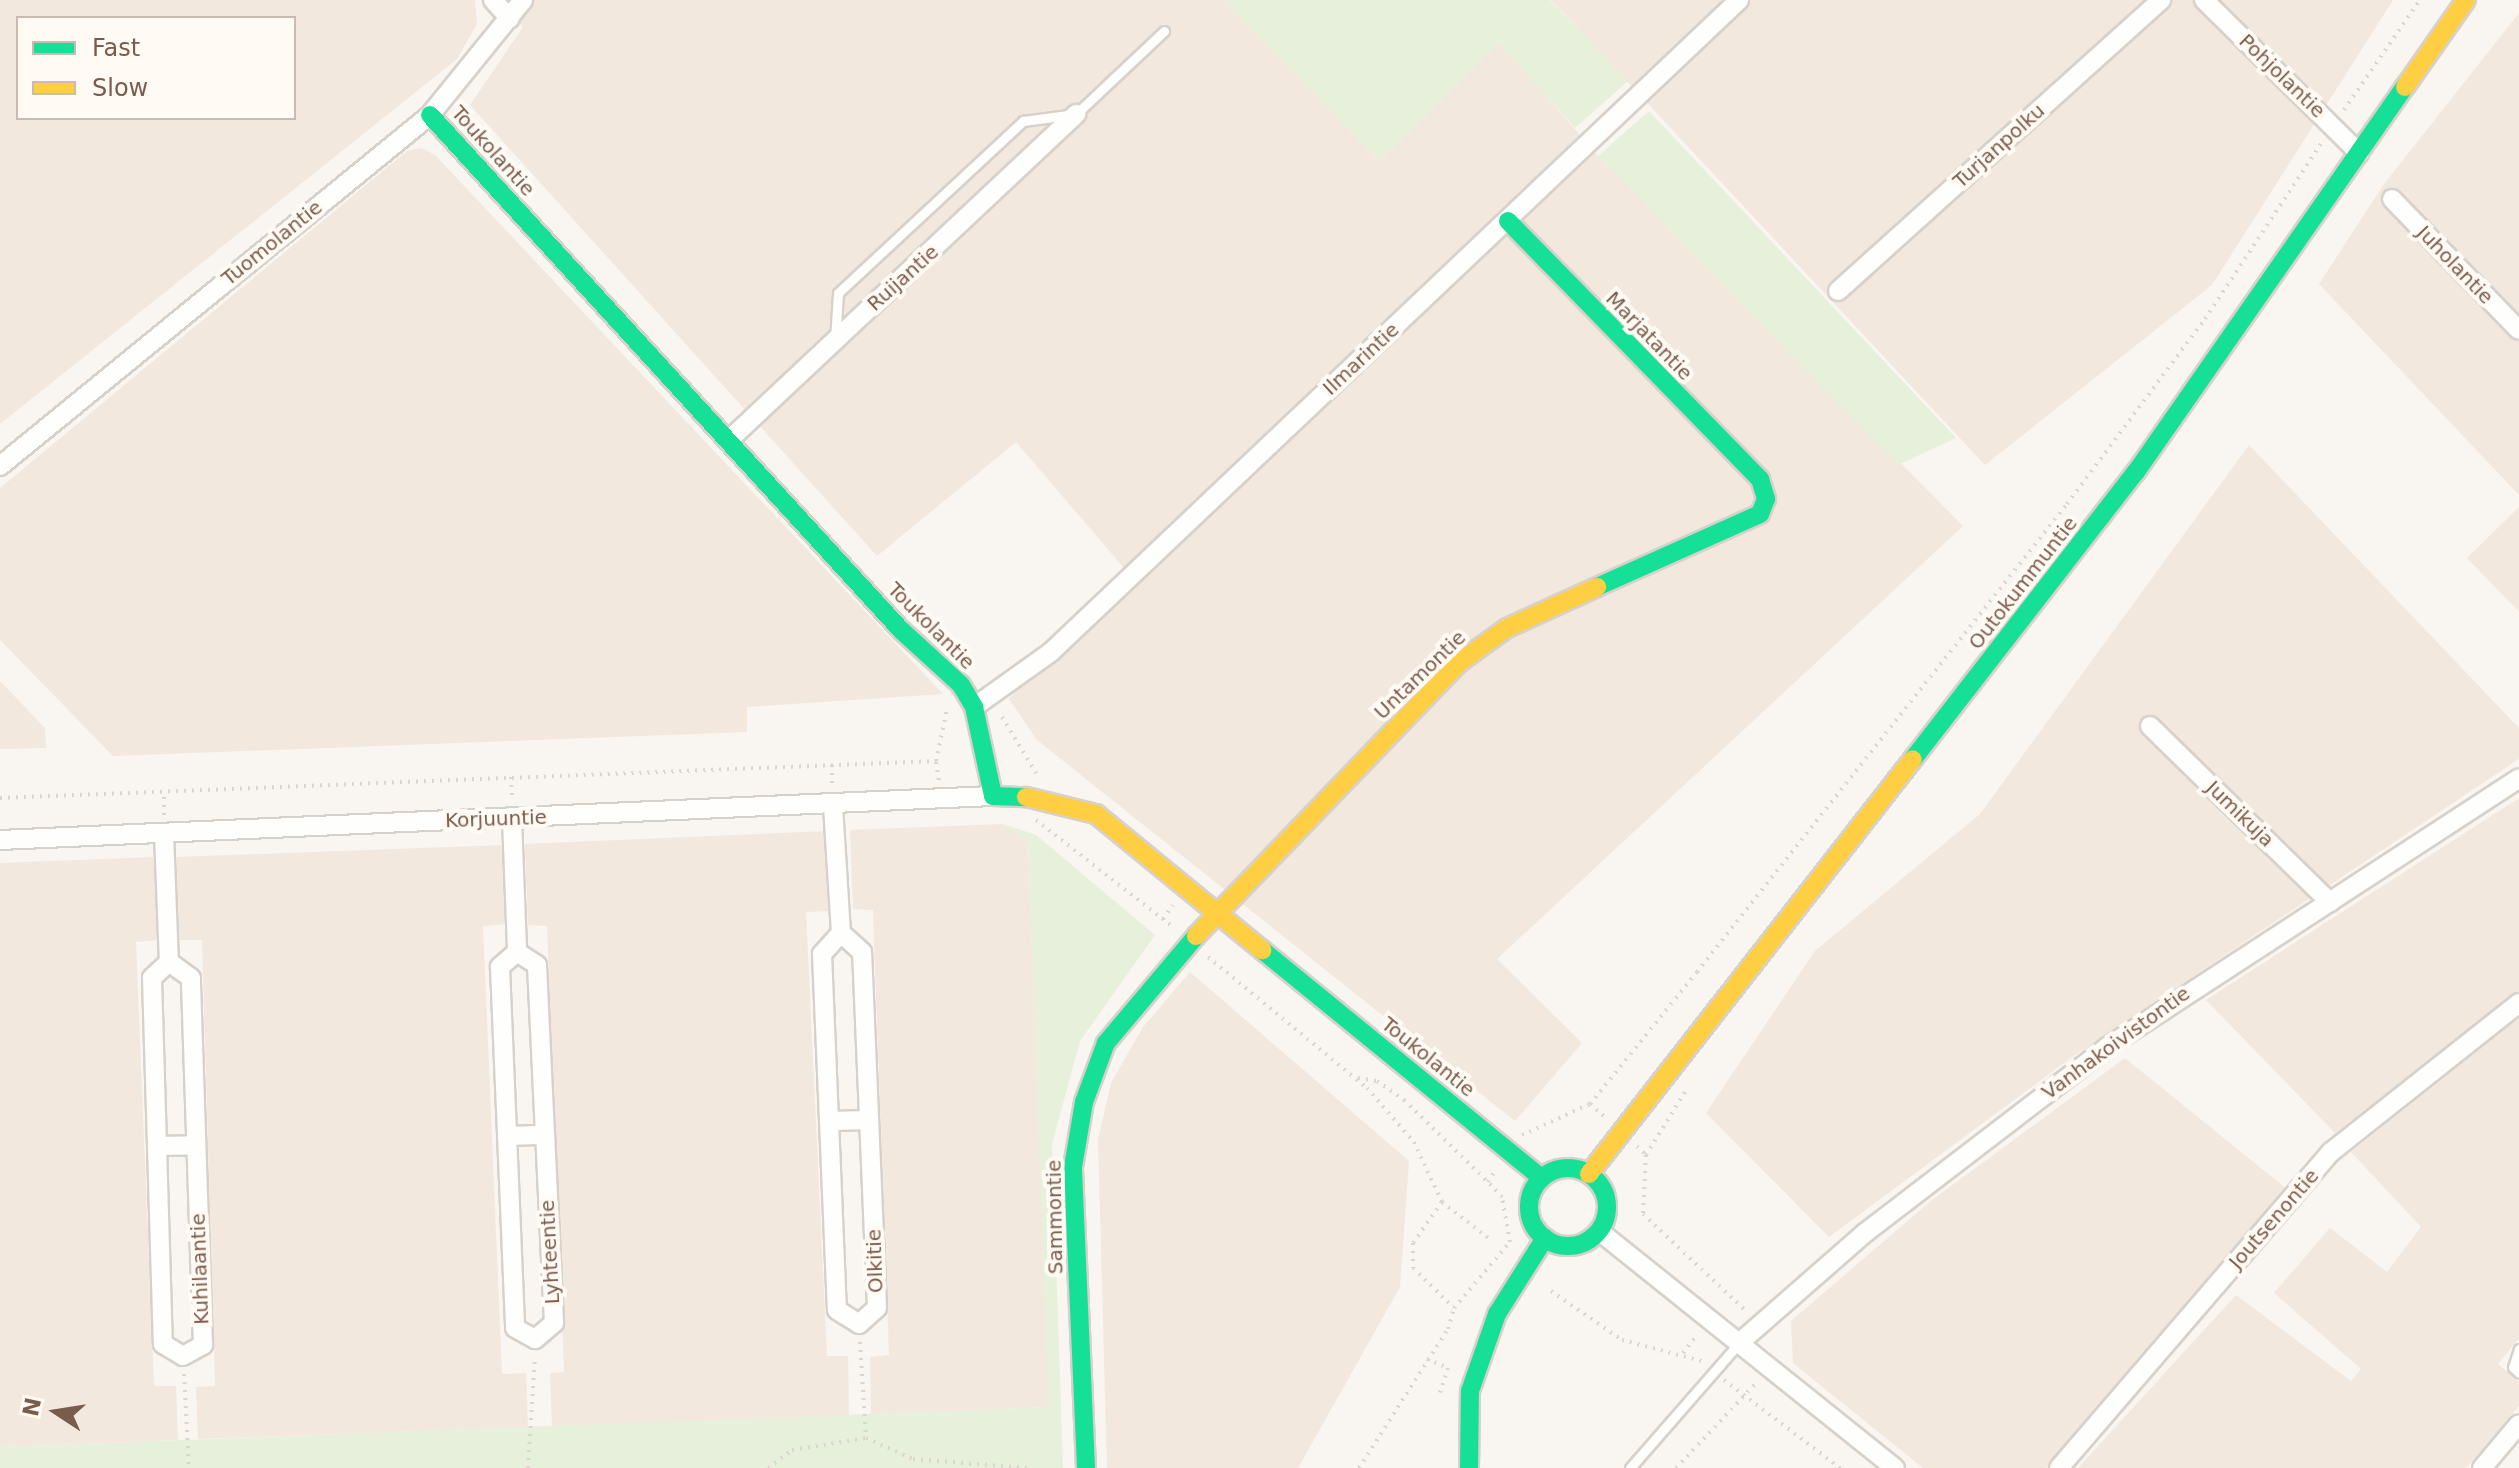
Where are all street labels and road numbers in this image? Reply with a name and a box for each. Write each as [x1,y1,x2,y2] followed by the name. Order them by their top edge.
[2234,29,2330,123] street label: Pohjolantie
[1948,99,2050,193] street label: Turjanpolku
[446,101,540,201] street label: Toukolantie
[217,195,327,291] street label: Tuomolantie
[2412,221,2498,309] street label: Juholantie
[862,240,944,316] street label: Ruijantie
[1601,287,1697,385] street label: Marjatantie
[1318,318,1404,400] street label: Ilmarintie
[1964,512,2082,654] street label: Outokummuntie
[883,578,979,674] street label: Toukolantie
[1369,626,1471,724] street label: Untamontie
[2201,776,2279,852] street label: Jumikuja
[445,805,547,833] street label: Korjuuntie
[2037,981,2195,1105] street label: Vanhakoivistontie
[1377,1012,1479,1102] street label: Toukolantie
[1042,1160,1068,1274] street label: Sammontie
[2224,1164,2324,1274] street label: Joutsenontie
[535,1199,565,1305] street label: Lyhteentie
[186,1213,214,1325] street label: Kuhilaantie
[862,1229,888,1293] street label: Olkitie

